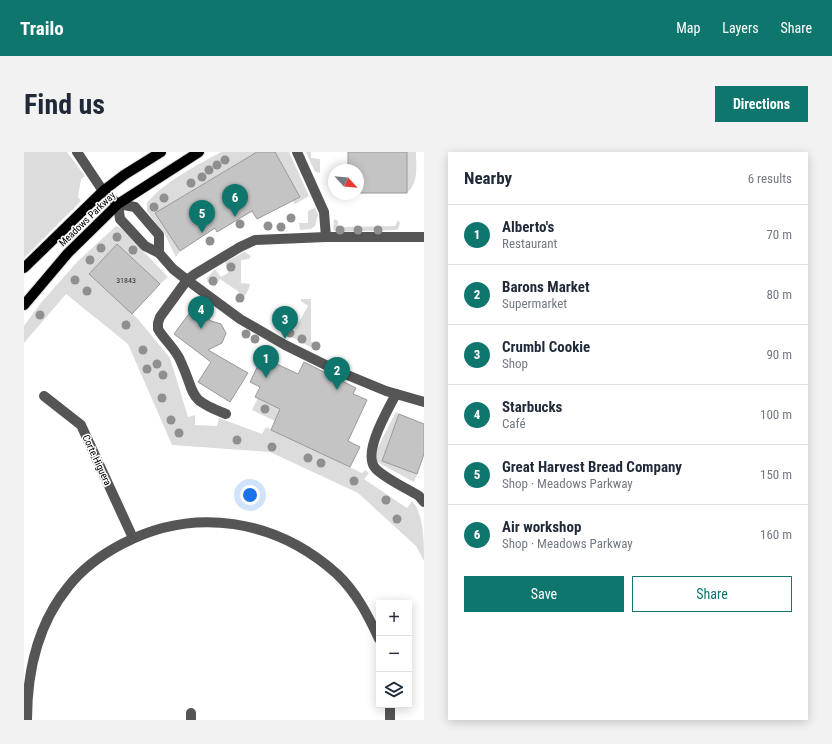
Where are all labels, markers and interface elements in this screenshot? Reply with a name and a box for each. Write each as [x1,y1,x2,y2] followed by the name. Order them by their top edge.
[20,17,64,40] text: Trailo
[676,20,700,36] text: Map
[722,20,759,36] text: Layers
[781,20,812,36] text: Share
[715,86,808,122] button: Directions
[24,88,105,121] text: Find us
[328,164,364,200] north arrow
[464,168,512,188] text: Nearby
[748,171,792,186] text: 6 results
[222,184,248,217] pin: 6
[57,189,117,249] street label: Meadows Parkway
[189,200,215,233] pin: 5
[502,218,554,236] text: Alberto's
[474,227,480,242] text: 1
[766,227,792,242] text: 70 m
[502,236,557,251] text: Restaurant
[116,276,136,285] house number: 31843
[502,278,590,296] text: Barons Market
[474,287,480,302] text: 2
[766,287,792,302] text: 80 m
[188,296,214,329] pin: 4
[502,296,567,311] text: Supermarket
[272,306,298,339] pin: 3
[502,338,590,356] text: Crumbl Cookie
[253,345,279,378] pin: 1
[474,347,480,362] text: 3
[766,347,792,362] text: 90 m
[502,356,528,371] text: Shop
[324,357,350,390] pin: 2
[502,398,562,416] text: Starbucks
[474,407,480,422] text: 4
[760,407,792,422] text: 100 m
[502,416,526,431] text: Café
[80,433,114,487] street label: Corte Higuera
[502,458,682,476] text: Great Harvest Bread Company
[474,467,480,482] text: 5
[760,467,792,482] text: 150 m
[502,476,633,491] text: Shop · Meadows Parkway
[240,485,260,505] your location
[502,518,581,536] text: Air workshop
[474,527,480,542] text: 6
[760,527,792,542] text: 160 m
[502,536,633,551] text: Shop · Meadows Parkway
[464,576,624,612] button: Save
[632,576,792,612] button: Share
[376,600,412,708] map controls
[376,600,412,636] button: +
[376,636,412,672] button: −
[376,672,412,708] button: layers

